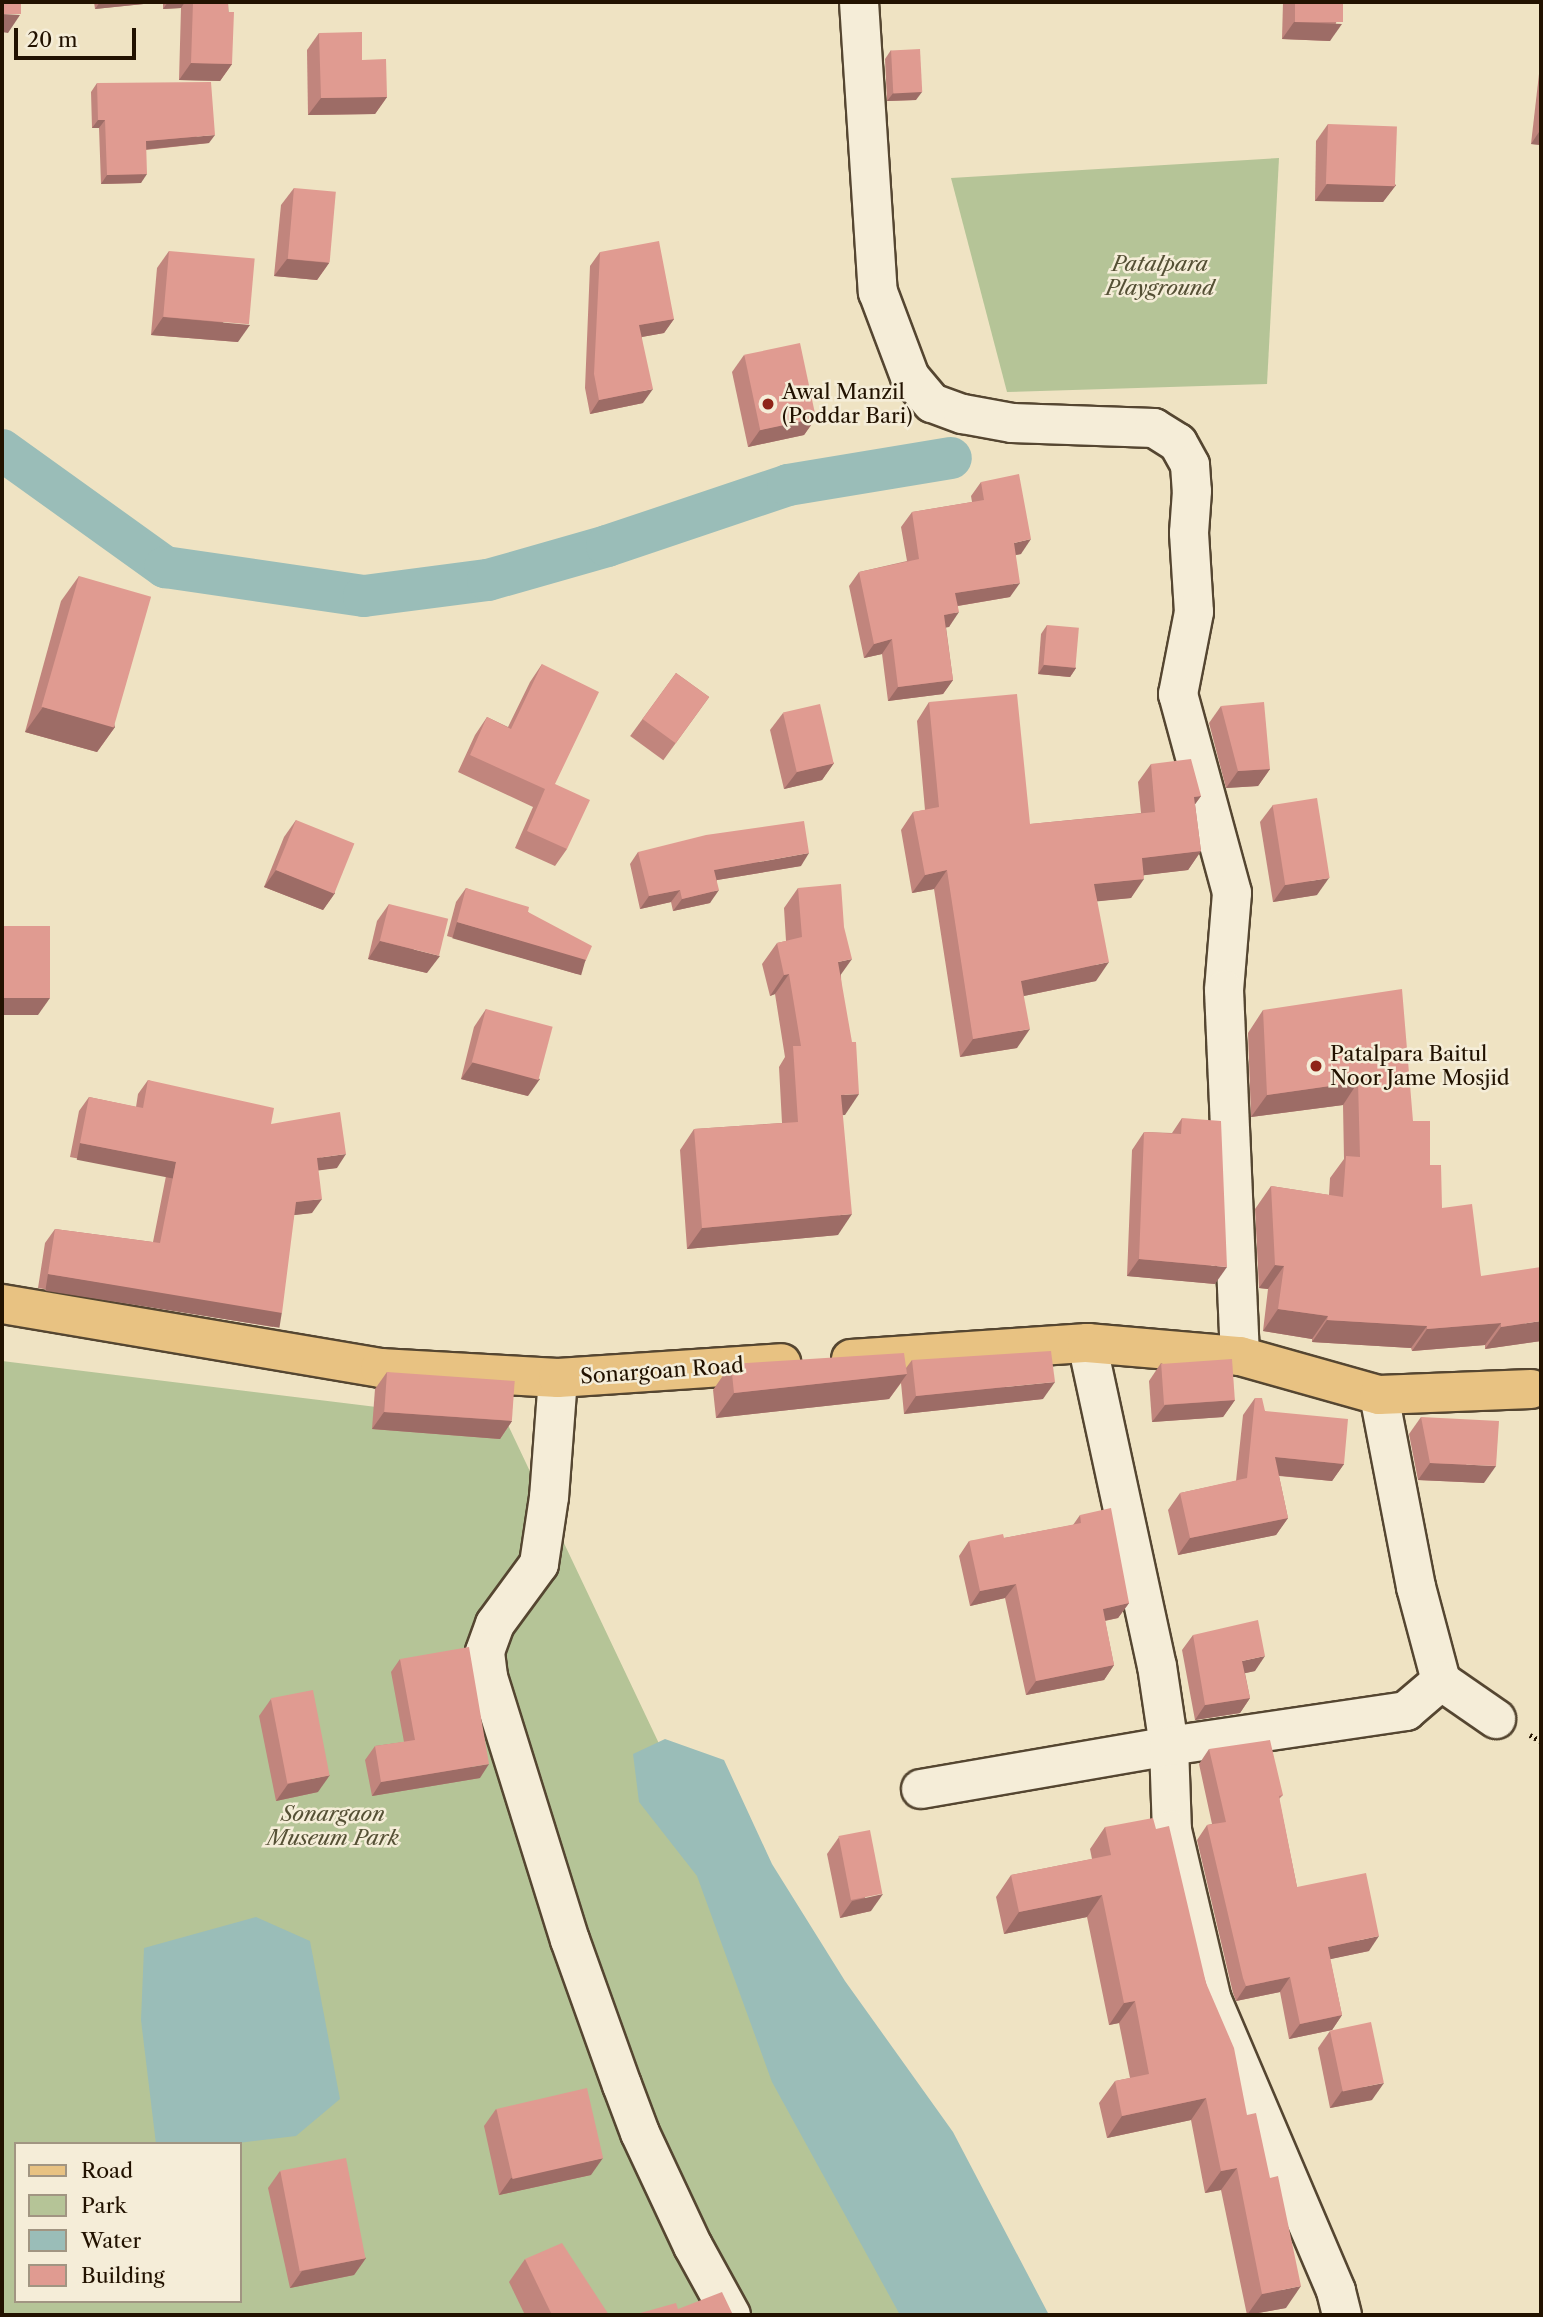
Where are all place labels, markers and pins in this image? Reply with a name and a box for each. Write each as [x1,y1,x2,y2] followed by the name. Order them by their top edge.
[782,379,913,429] place label: Awal Manzil (Poddar Bari)
[760,396,776,412] marker: Awal Manzil (Poddar Bari)
[1330,1041,1510,1091] place label: Patalpara Baitul Noor Jame Mosjid
[1308,1058,1324,1074] marker: Patalpara Baitul Noor Jame Mosjid

